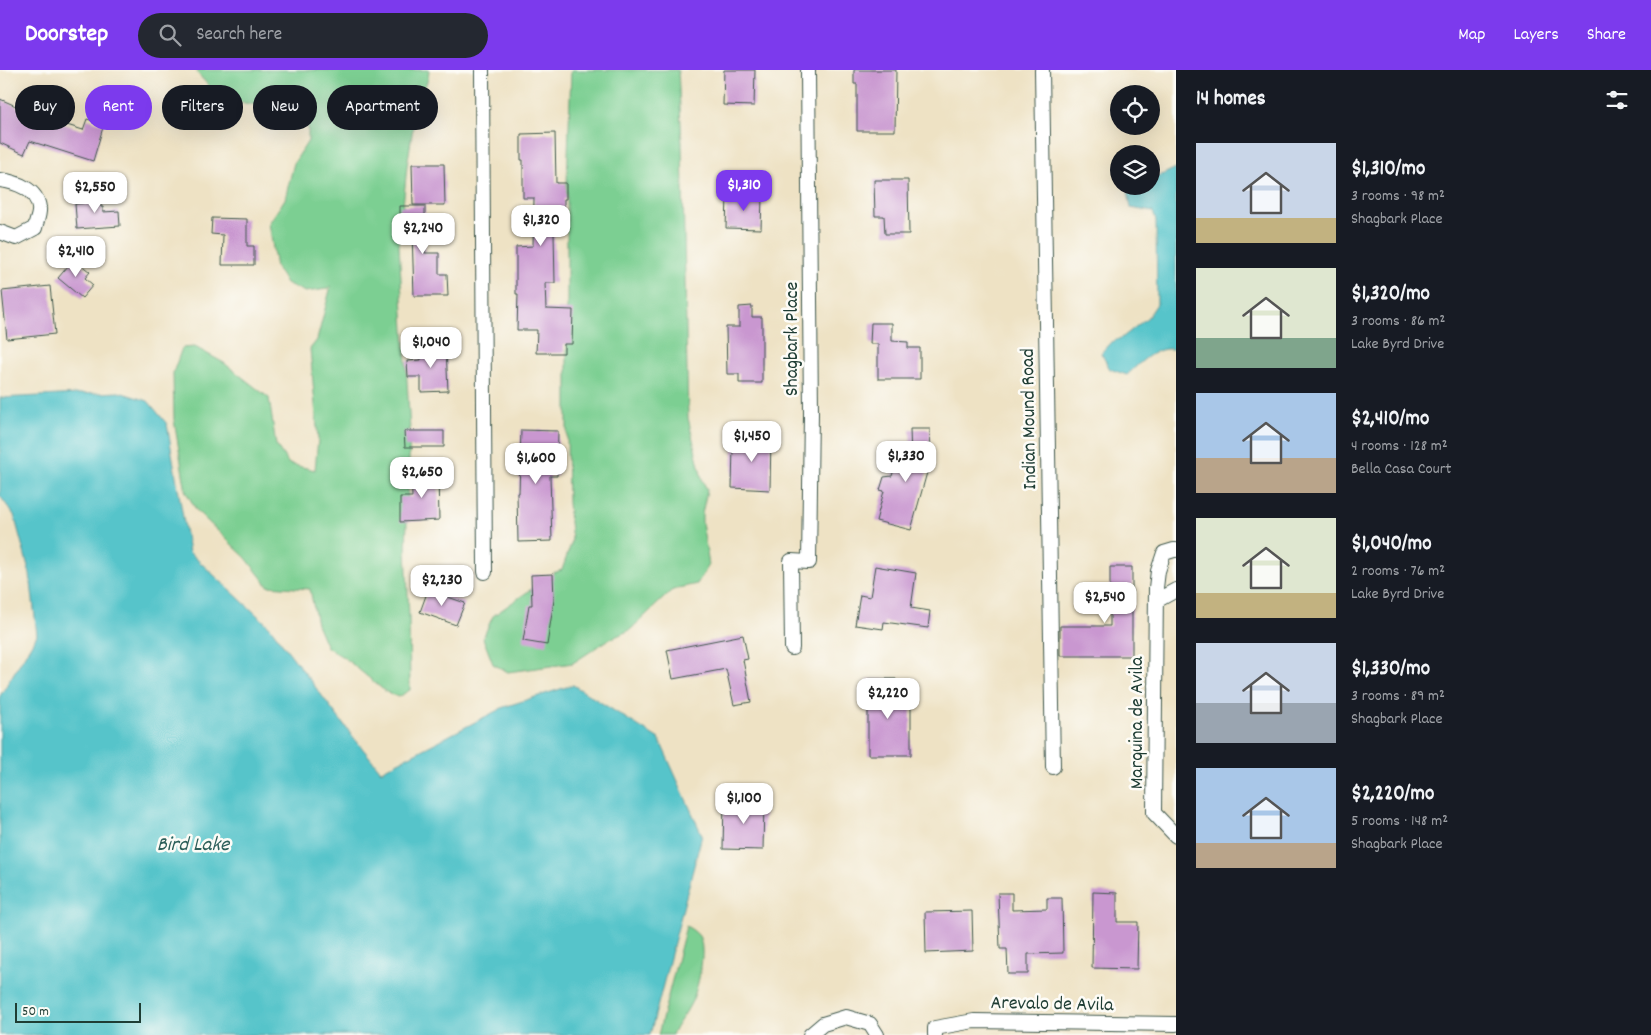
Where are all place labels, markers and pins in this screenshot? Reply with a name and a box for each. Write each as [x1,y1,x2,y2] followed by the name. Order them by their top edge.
[703,170,785,212] pin: $1,310
[54,172,136,214] pin: $2,550
[500,204,582,247] pin: $1,320
[382,212,464,255] pin: $2,240
[35,236,117,278] pin: $2,410
[390,326,472,369] pin: $1,040
[711,420,793,463] pin: $1,450
[865,440,947,483] pin: $1,330
[495,442,577,485] pin: $1,600
[381,456,463,499] pin: $2,650
[401,564,483,607] pin: $2,230
[1064,582,1146,624] pin: $2,540
[847,678,929,720] pin: $2,220
[703,782,785,825] pin: $1,100

